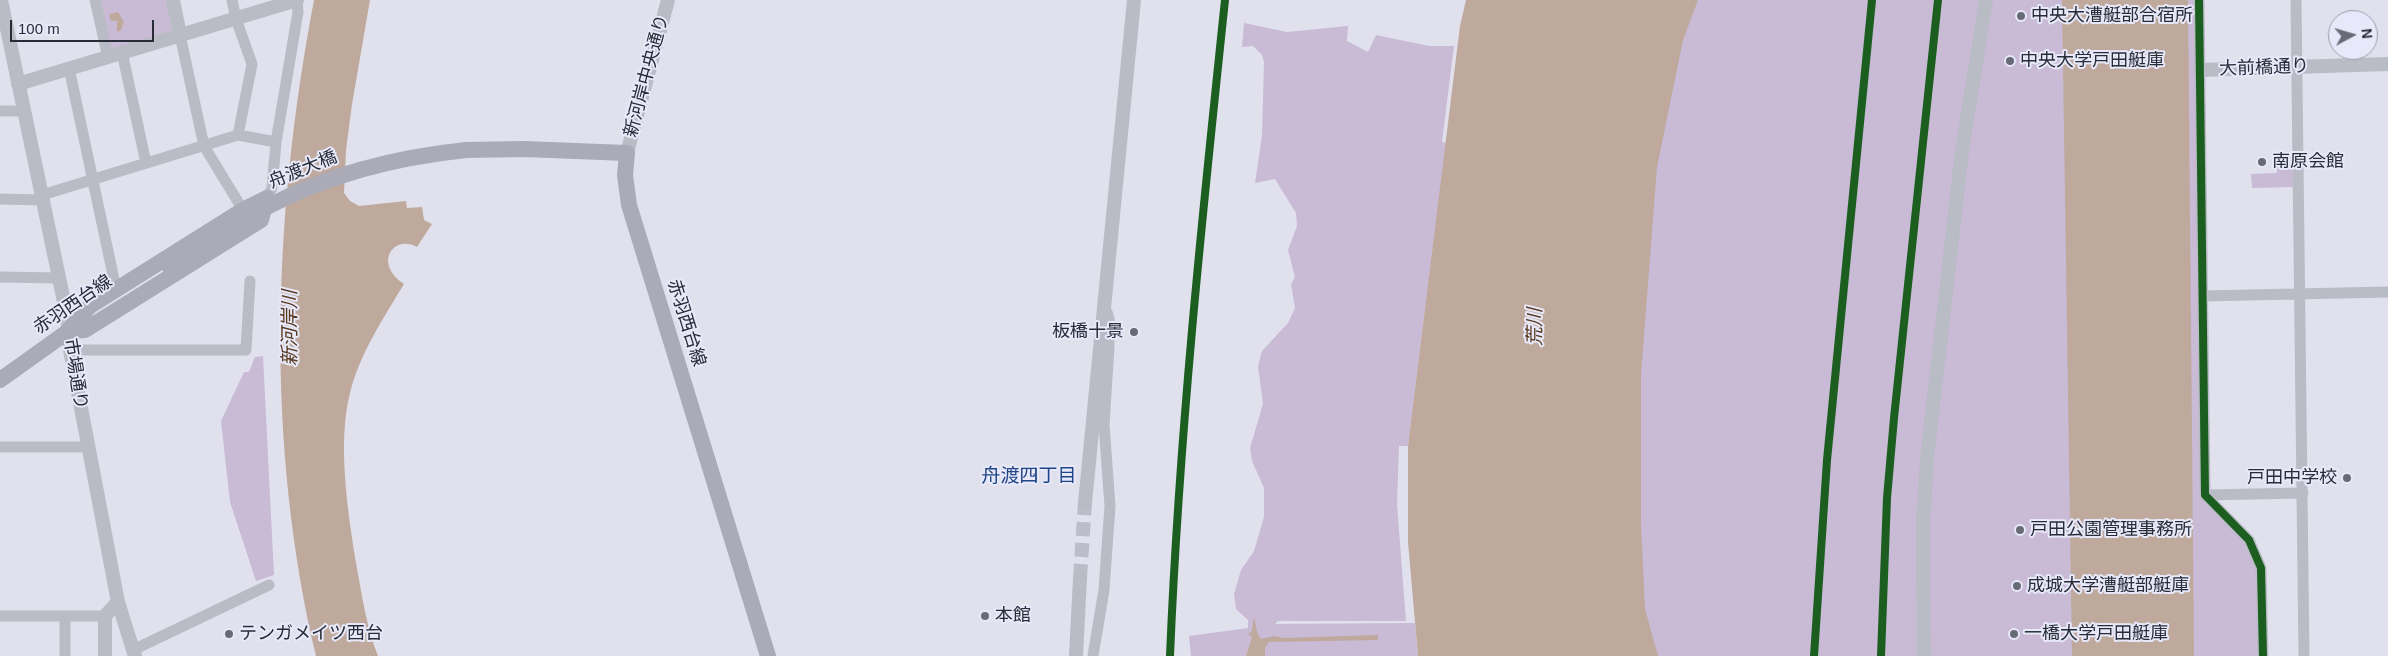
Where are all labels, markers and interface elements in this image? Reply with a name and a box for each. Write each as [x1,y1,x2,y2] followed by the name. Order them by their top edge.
[2031,5,2193,27] place label: 中央大漕艇部合宿所
[12,10,156,42] scale bar
[2015,10,2027,22] marker: 中央大漕艇部合宿所
[2328,10,2378,60] north arrow
[620,12,674,140] street label: 新河岸中央通り
[18,20,60,37] text: 100 m
[2358,28,2375,39] text: N
[2020,50,2164,72] place label: 中央大学戸田艇庫
[2004,55,2016,67] marker: 中央大学戸田艇庫
[2219,56,2309,80] street label: 大前橋通り
[266,147,340,193] street label: 舟渡大橋
[2272,151,2344,173] place label: 南原会館
[2256,156,2268,168] marker: 南原会館
[30,271,116,339] street label: 赤羽西台線
[663,277,709,369] street label: 赤羽西台線
[280,290,302,366] water label: 新河岸川
[1525,308,1547,346] water label: 荒川
[1052,321,1124,343] place label: 板橋十景
[1128,326,1140,338] marker: 板橋十景
[59,337,91,411] street label: 市場通り
[982,466,1076,488] district label: 舟渡四丁目
[2247,467,2337,489] place label: 戸田中学校
[2341,472,2353,484] marker: 戸田中学校
[2030,519,2192,541] place label: 戸田公園管理事務所
[2014,524,2026,536] marker: 戸田公園管理事務所
[2027,575,2189,597] place label: 成城大学漕艇部艇庫
[2011,580,2023,592] marker: 成城大学漕艇部艇庫
[995,605,1031,627] place label: 本館
[979,610,991,622] marker: 本館
[239,623,383,645] place label: テンガメイツ西台
[2024,623,2168,645] place label: 一橋大学戸田艇庫
[223,628,235,640] marker: テンガメイツ西台
[2008,628,2020,640] marker: 一橋大学戸田艇庫

